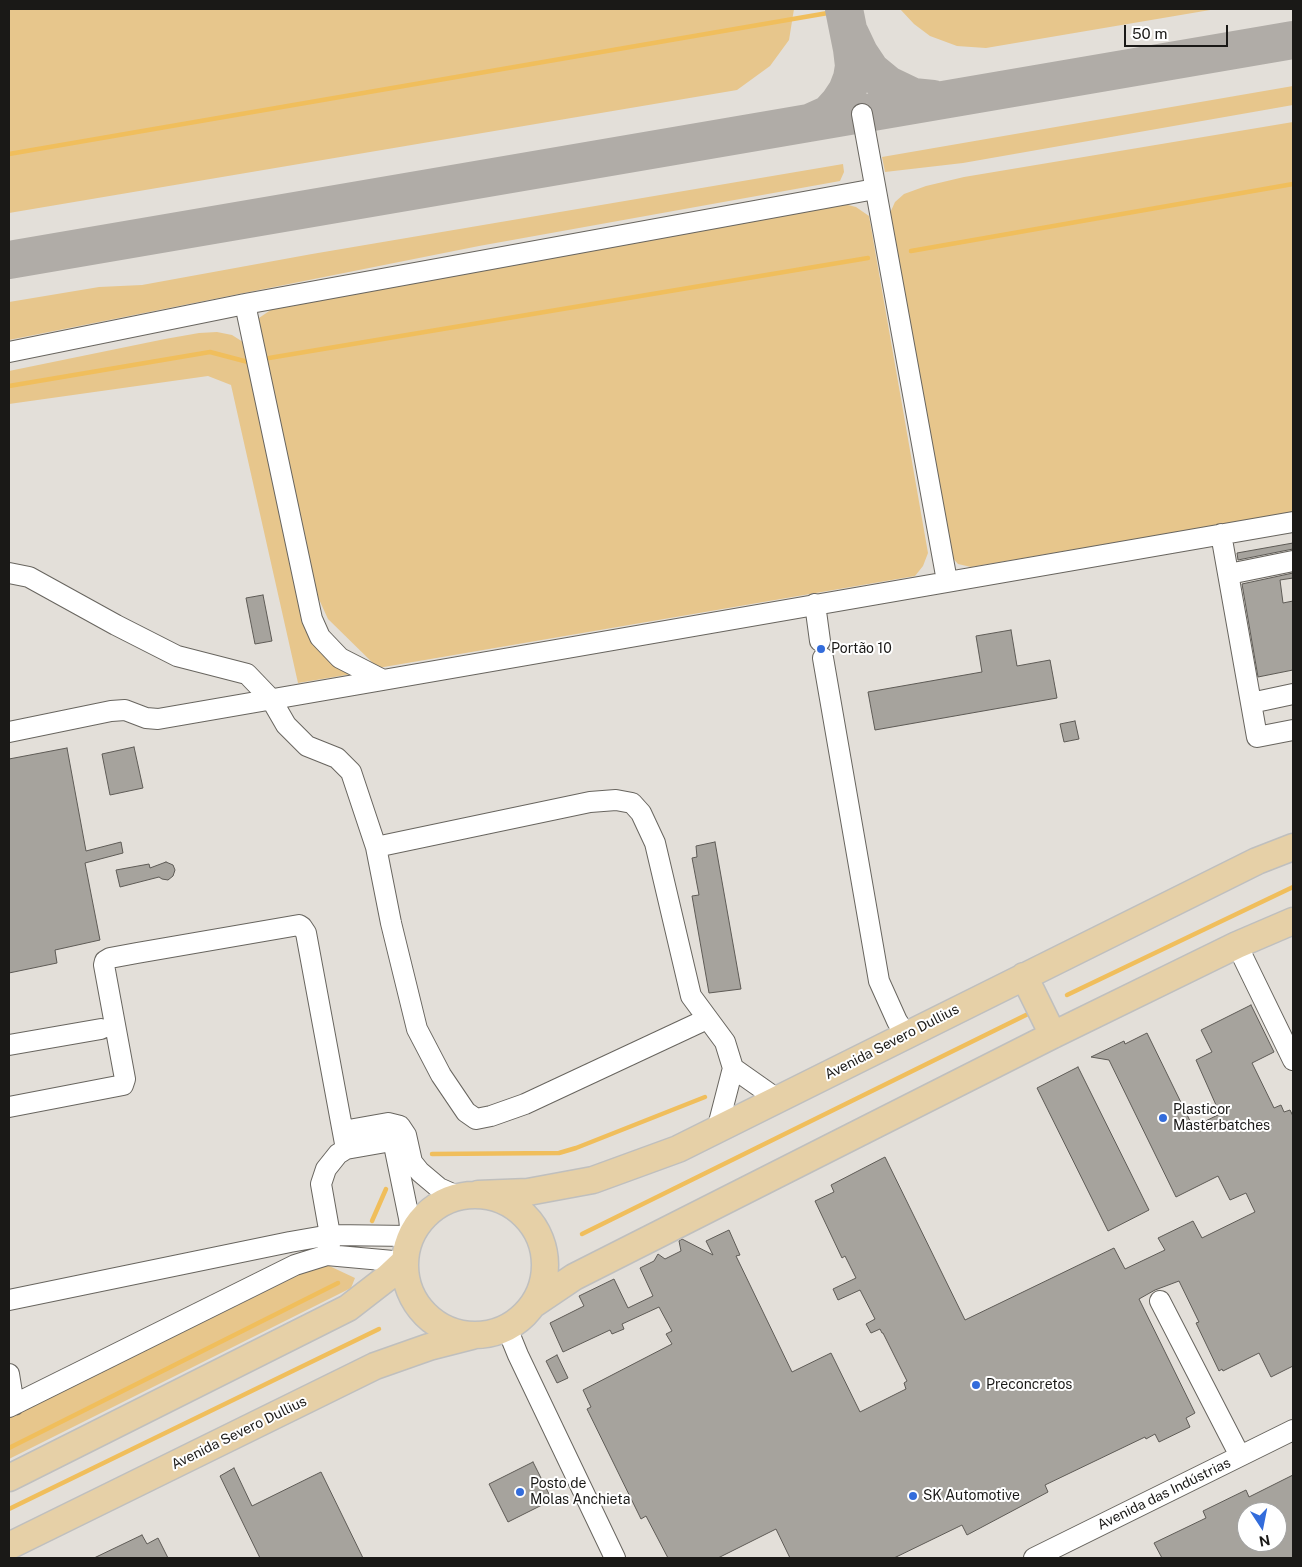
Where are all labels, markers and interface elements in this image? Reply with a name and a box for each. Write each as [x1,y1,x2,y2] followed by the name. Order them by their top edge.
[1127,15,1231,47] scale bar
[1132,25,1167,42] text: 50 m
[831,641,892,657] place label: Portão 10
[815,643,827,655] marker: Portão 10
[822,1001,962,1083] street label: Avenida Severo Dullius
[1173,1102,1270,1134] place label: Plasticor Masterbatches
[1157,1112,1169,1124] marker: Plasticor Masterbatches
[986,1377,1072,1393] place label: Preconcretos
[970,1379,982,1391] marker: Preconcretos
[169,1393,309,1473] street label: Avenida Severo Dullius
[1095,1454,1233,1534] street label: Avenida das Indústrias
[530,1476,630,1508] place label: Posto de Molas Anchieta
[514,1486,526,1498] marker: Posto de Molas Anchieta
[923,1488,1020,1504] place label: SK Automotive
[907,1490,919,1502] marker: SK Automotive
[1237,1502,1287,1552] north arrow
[1258,1532,1272,1550] text: N

